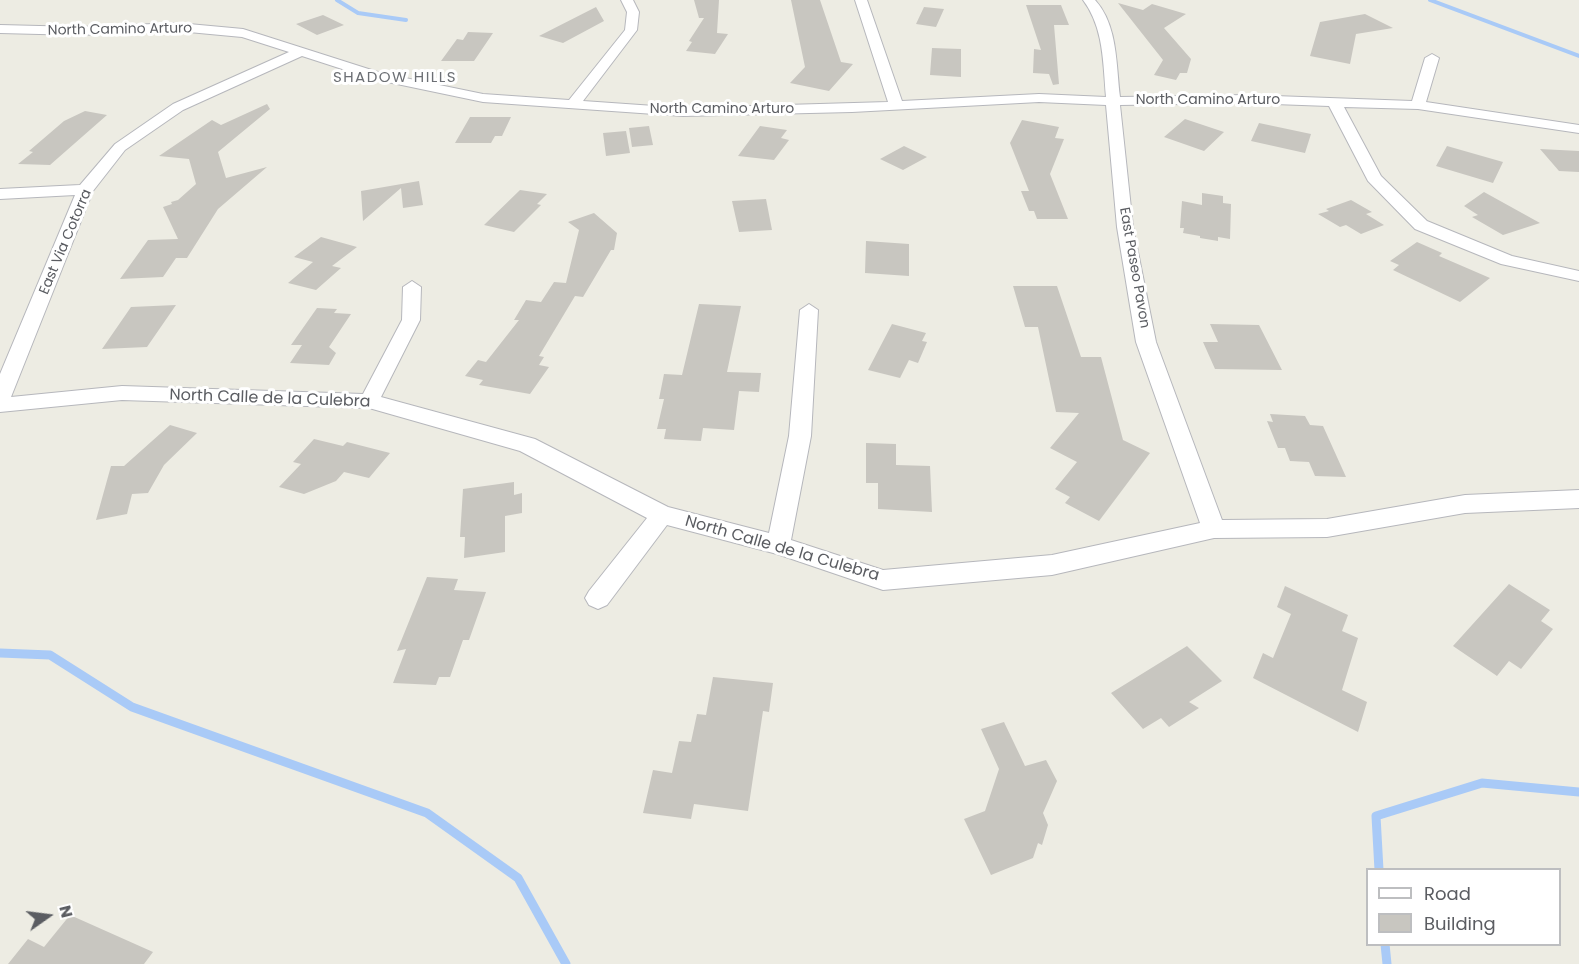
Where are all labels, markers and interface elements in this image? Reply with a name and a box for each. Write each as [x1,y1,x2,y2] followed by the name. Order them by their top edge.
[48,20,192,40] street label: North Camino Arturo
[333,69,457,87] district label: SHADOW HILLS
[1136,92,1280,108] street label: North Camino Arturo
[650,101,794,117] street label: North Camino Arturo
[36,187,96,297] street label: East Via Cotorra
[1115,206,1153,330] street label: East Paseo Pavon
[169,386,371,412] street label: North Calle de la Culebra
[683,512,881,586] street label: North Calle de la Culebra
[1366,868,1561,946] legend
[1424,881,1471,906] text: Road
[18,886,78,946] north arrow
[53,903,79,920] text: N
[1424,911,1496,936] text: Building

